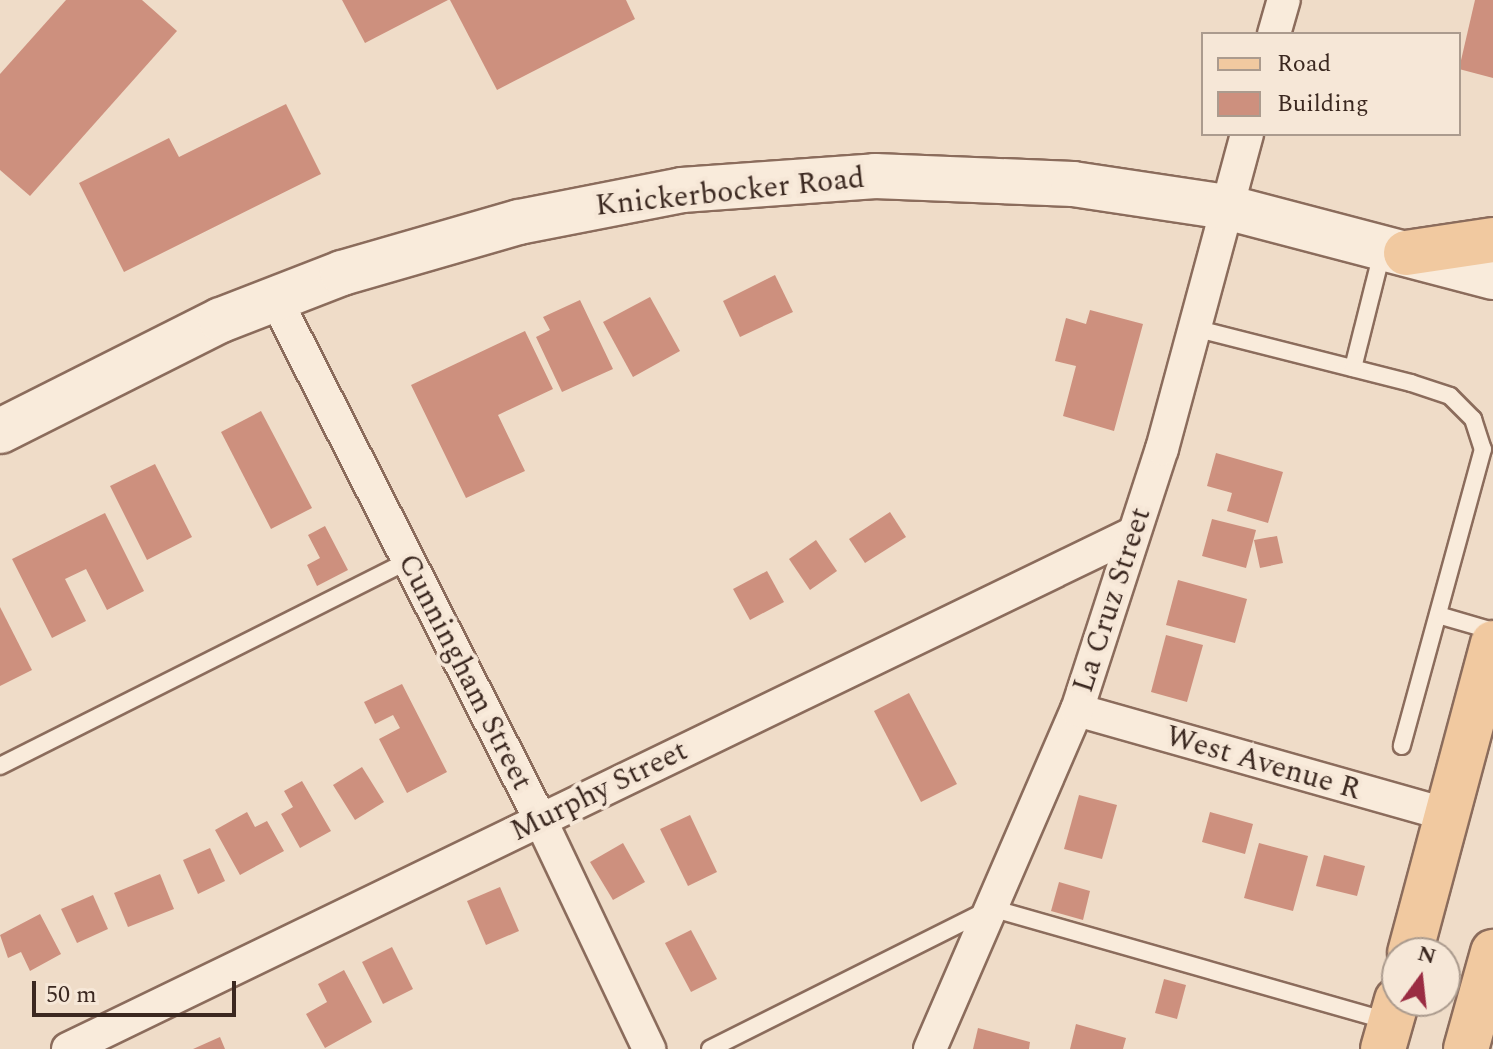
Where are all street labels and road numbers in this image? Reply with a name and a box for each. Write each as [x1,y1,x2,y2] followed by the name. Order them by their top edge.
[594,160,866,224] street label: Knickerbocker Road
[1065,503,1159,697] street label: La Cruz Street
[390,548,540,796] street label: Cunningham Street
[1162,718,1364,808] street label: West Avenue R
[505,733,693,849] street label: Murphy Street

